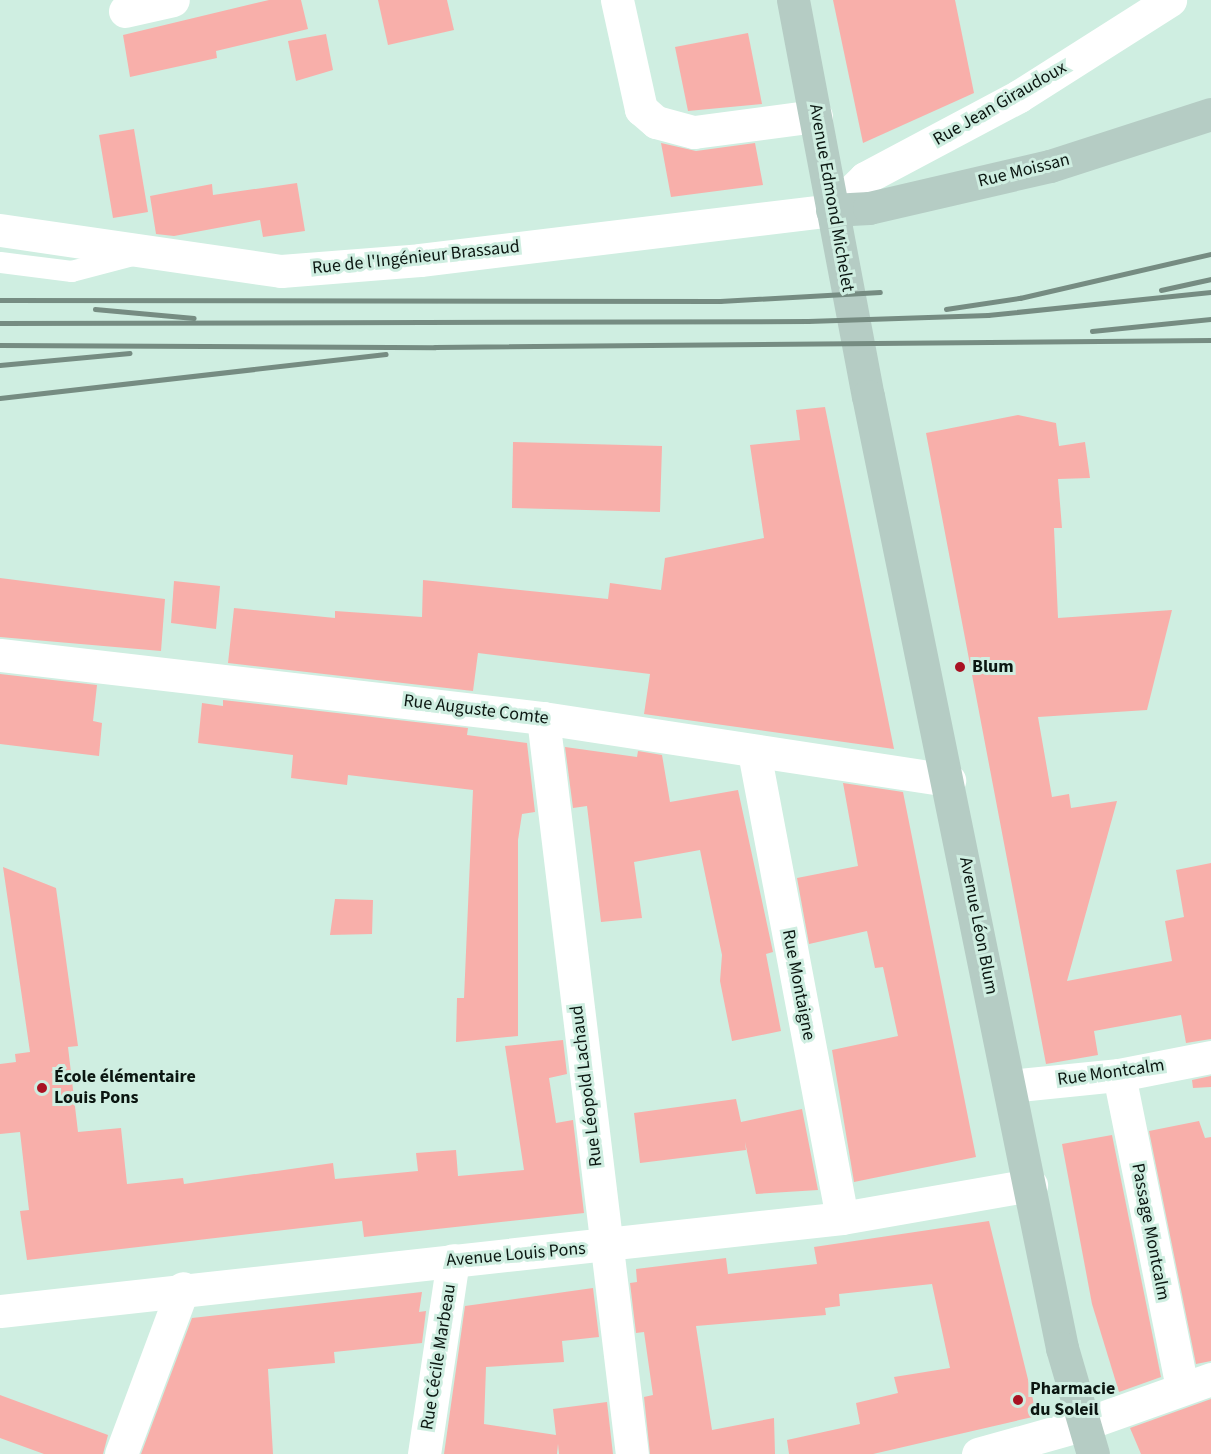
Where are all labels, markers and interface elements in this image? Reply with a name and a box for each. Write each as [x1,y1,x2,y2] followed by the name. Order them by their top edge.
[930,57,1070,151] street label: Rue Jean Giraudoux
[804,102,858,294] street label: Avenue Edmond Michelet
[976,149,1072,193] street label: Rue Moissan
[311,236,521,280] street label: Rue de l'Ingénieur Brassaud
[972,656,1014,678] place label: Blum
[953,660,967,674] marker: Blum
[402,690,550,730] street label: Rue Auguste Comte
[954,855,1002,997] street label: Avenue Léon Blum
[777,928,819,1042] street label: Rue Montaigne
[566,1004,608,1168] street label: Rue Léopold Lachaud
[1056,1055,1166,1091] street label: Rue Montcalm
[54,1067,196,1110] place label: École élémentaire Louis Pons
[35,1081,49,1095] marker: École élémentaire Louis Pons
[1126,1162,1174,1302] street label: Passage Montcalm
[446,1238,586,1272] street label: Avenue Louis Pons
[417,1283,461,1431] street label: Rue Cécile Marbeau
[1030,1379,1115,1422] place label: Pharmacie du Soleil
[1011,1393,1025,1407] marker: Pharmacie du Soleil

